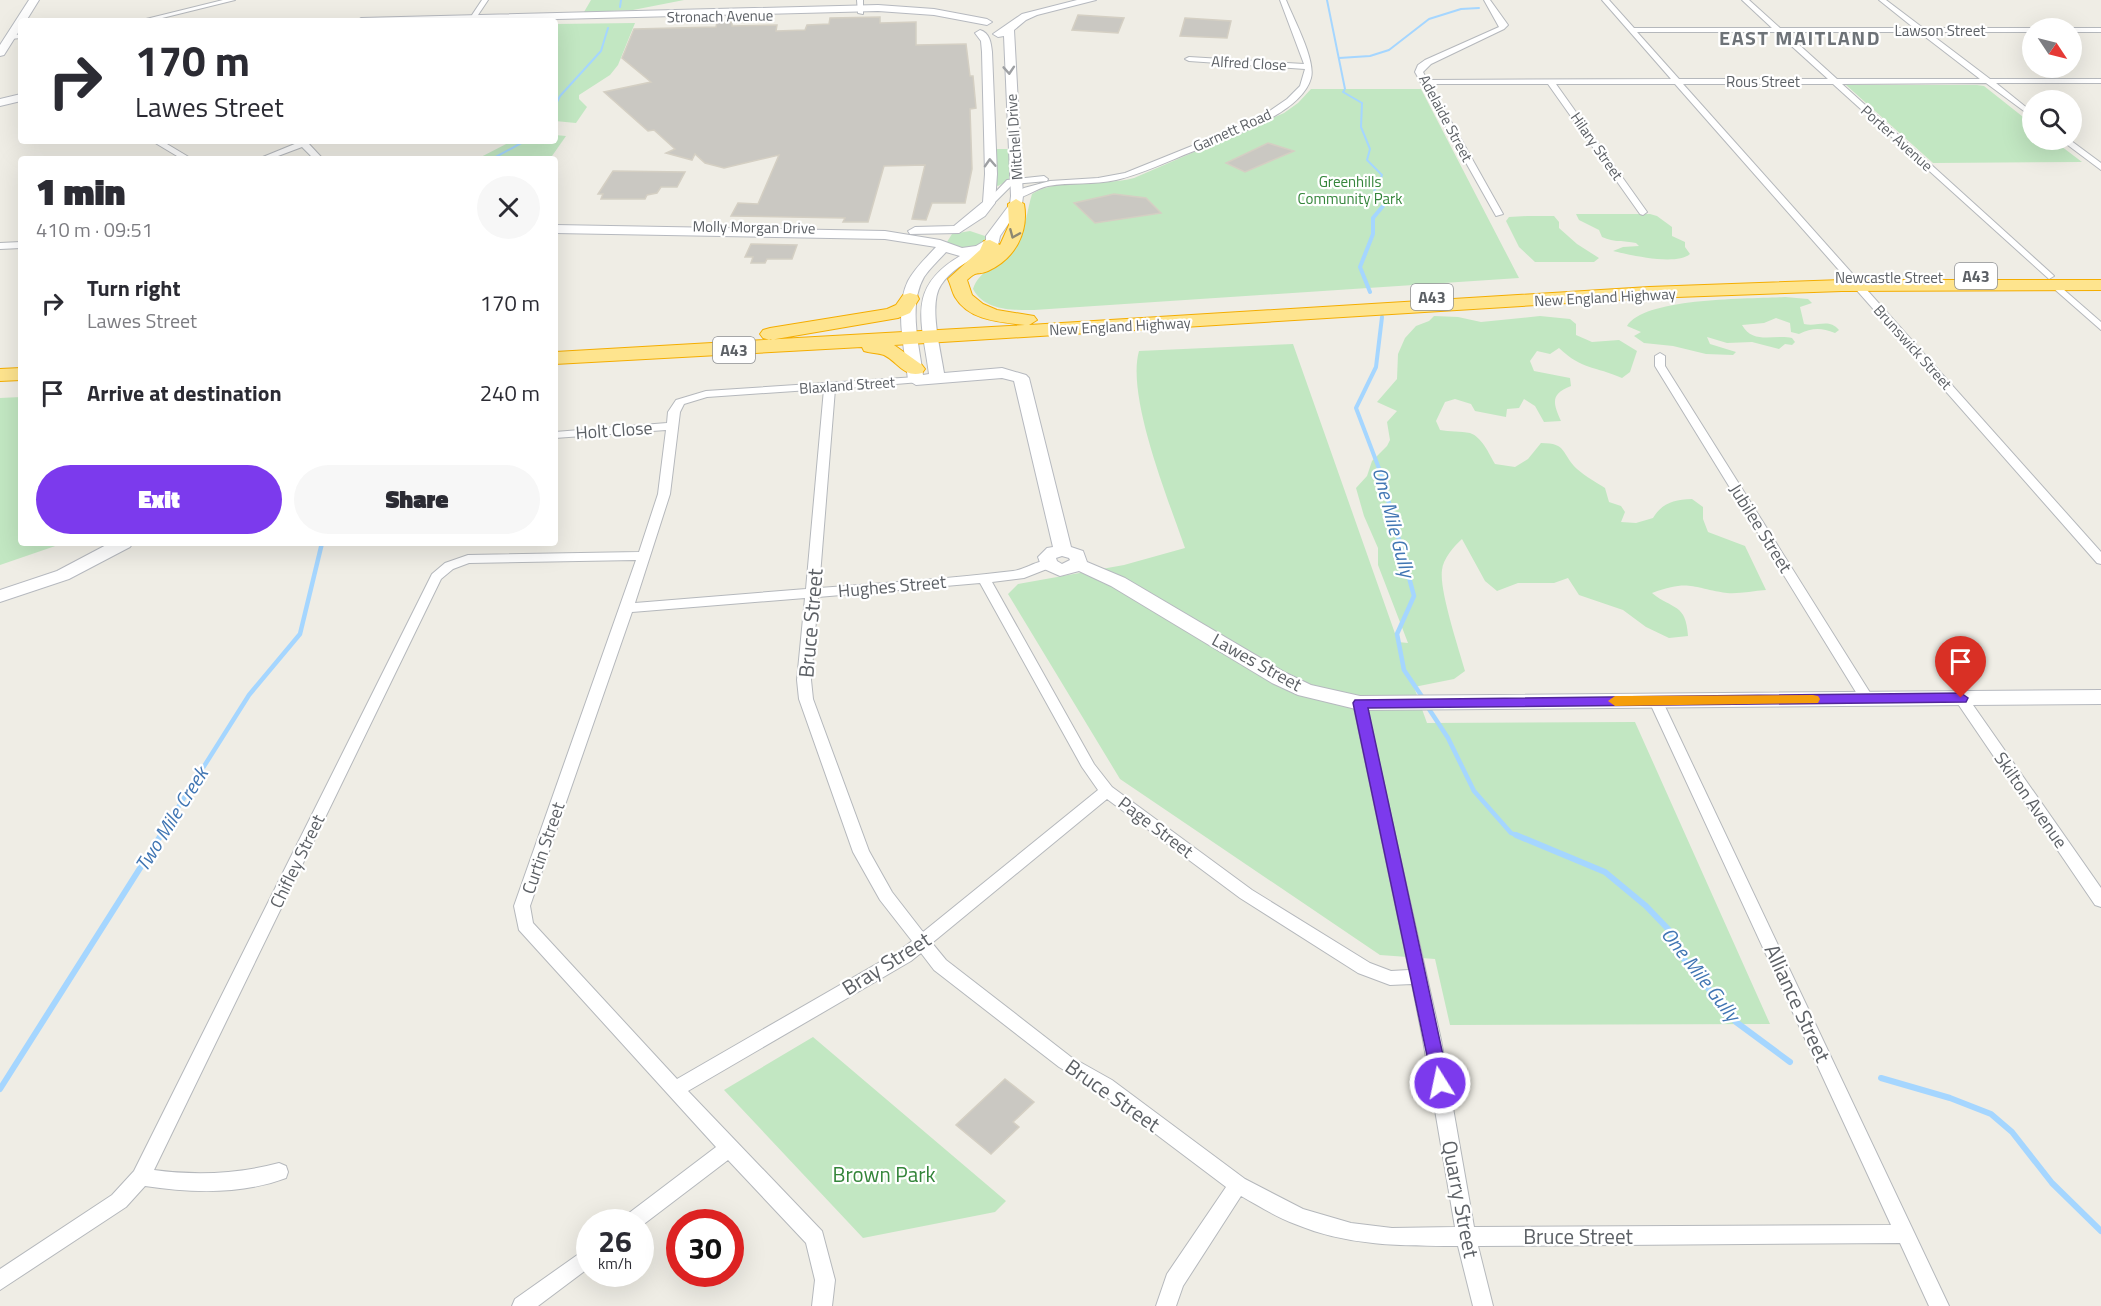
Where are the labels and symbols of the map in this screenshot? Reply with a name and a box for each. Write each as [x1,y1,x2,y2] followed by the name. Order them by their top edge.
[667,4,773,28] street label: Stronach Avenue
[2022,18,2082,78] north arrow
[1895,19,1986,42] street label: Lawson Street
[1719,22,1881,53] district label: EAST MAITLAND
[1211,50,1287,76] street label: Alfred Close
[1003,65,1016,74] one-way arrow
[1413,70,1479,166] street label: Adelaide Street
[1726,70,1801,93] street label: Rous Street
[1000,93,1028,181] street label: Mitchell Drive
[1856,99,1938,177] street label: Porter Avenue
[1189,102,1275,158] street label: Garnett Road
[1565,107,1629,185] street label: Hilary Street
[984,158,997,167] one-way arrow
[1298,170,1402,210] park label: Greenhills Community Park
[692,214,816,240] street label: Molly Morgan Drive
[1009,228,1021,239] one-way arrow
[1955,263,1997,289] road number: A43
[1835,266,1944,289] street label: Newcastle Street
[1534,282,1676,312] street label: New England Highway
[1411,284,1453,310] road number: A43
[1868,299,1958,395] street label: Brunswick Street
[1049,311,1191,341] street label: New England Highway
[713,337,755,363] road number: A43
[798,370,896,400] street label: Blaxland Street
[575,414,653,446] street label: Holt Close
[1364,463,1424,582] water label: One Mile Gully
[1723,478,1800,579] street label: Jubilee Street
[789,566,831,679] street label: Bruce Street
[837,568,948,604] street label: Hughes Street
[1207,626,1307,698] street label: Lawes Street
[1935,636,1986,698] pin
[1988,746,2074,854] street label: Skilton Avenue
[127,759,217,877] water label: Two Mile Creek
[1113,790,1200,865] street label: Page Street
[515,798,572,898] street label: Curtin Street
[263,809,332,913] street label: Chifley Street
[1654,920,1749,1030] water label: One Mile Gully
[835,923,937,1003] street label: Bray Street
[1757,939,1840,1068] street label: Alliance Street
[1059,1050,1168,1140] street label: Bruce Street
[1408,1051,1472,1115] position arrow
[1434,1138,1488,1261] street label: Quarry Street
[832,1158,936,1190] park label: Brown Park
[666,1209,744,1287] speed limit sign: 30
[1523,1220,1633,1252] street label: Bruce Street

